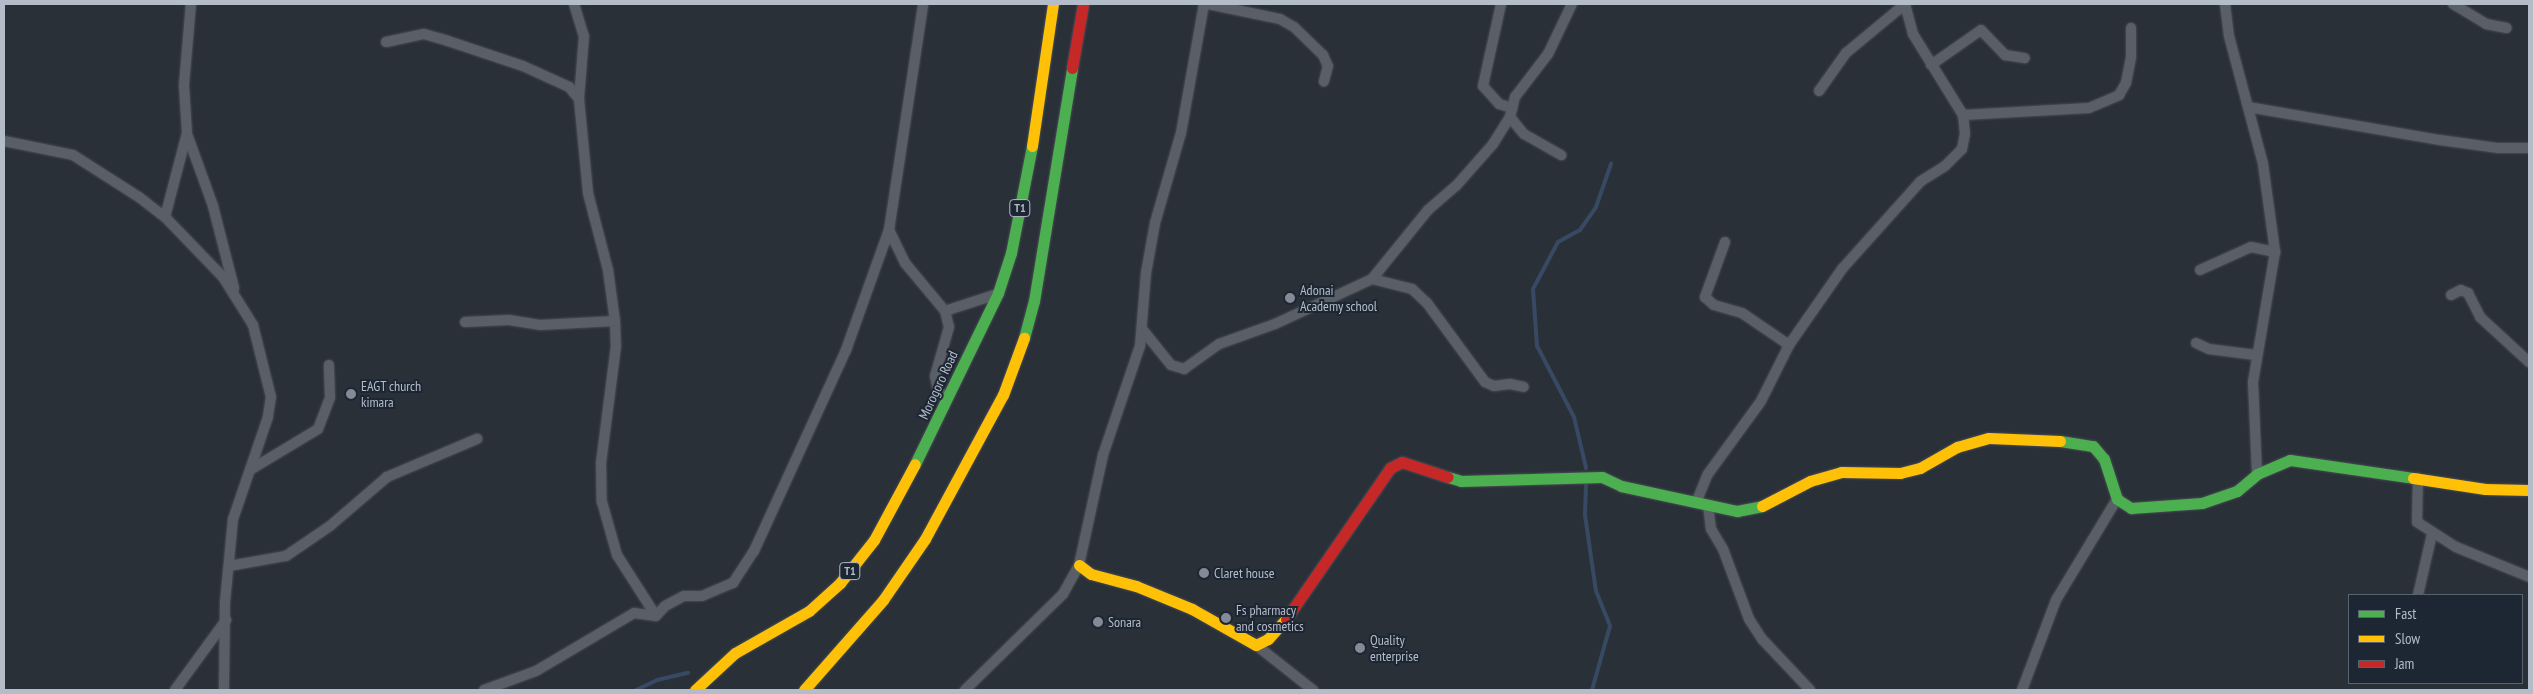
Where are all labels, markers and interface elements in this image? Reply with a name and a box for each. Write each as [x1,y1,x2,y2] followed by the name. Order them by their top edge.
[1009,198,1031,218] road number: T1
[1300,282,1377,314] place label: Adonai Academy school
[1284,292,1296,304] marker: Adonai Academy school
[915,348,961,422] street label: Morogoro Road
[361,378,422,411] place label: EAGT church kimara
[345,388,357,400] marker: EAGT church kimara
[839,562,861,580] road number: T1
[1214,565,1275,581] place label: Claret house
[1198,567,1210,579] marker: Claret house
[2348,594,2523,684] legend
[1236,602,1304,634] place label: Fs pharmacy and cosmetics
[2395,604,2416,623] text: Fast
[1220,612,1232,624] marker: Fs pharmacy and cosmetics
[1108,614,1141,630] place label: Sonara
[1092,616,1104,628] marker: Sonara
[2395,629,2420,648] text: Slow
[1370,632,1419,664] place label: Quality enterprise
[1354,642,1366,654] marker: Quality enterprise
[2395,654,2414,673] text: Jam

